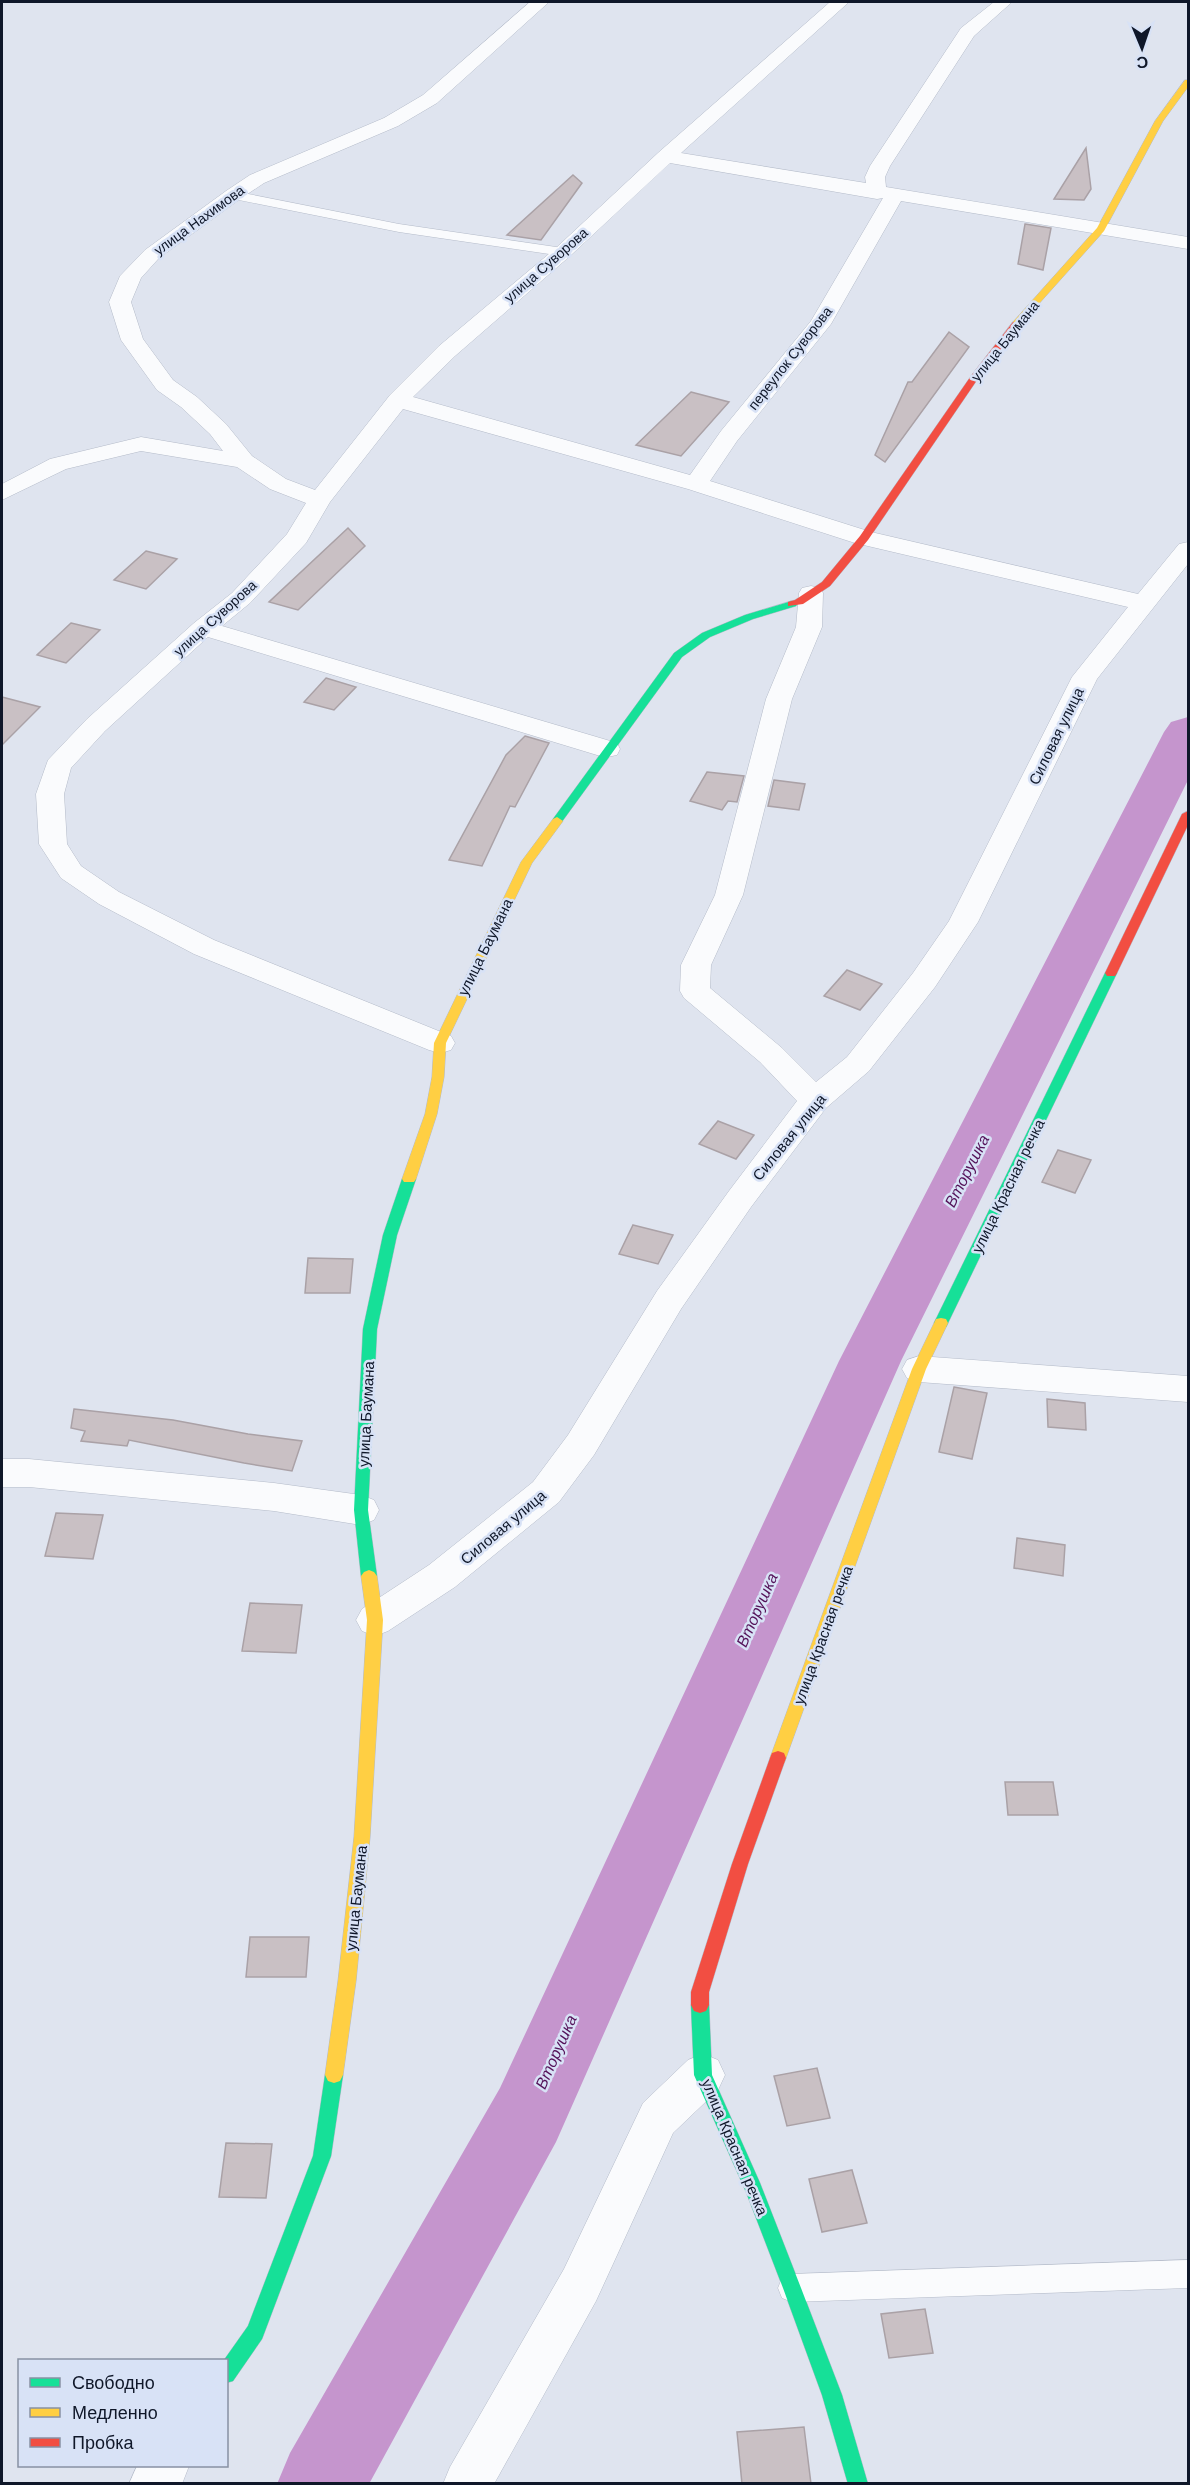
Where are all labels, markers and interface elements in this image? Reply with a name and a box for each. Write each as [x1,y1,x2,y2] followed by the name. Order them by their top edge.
[1112,18,1172,78] north arrow
[1136,54,1149,71] text: С
[151,182,247,258] street label: улица Нахимова
[501,224,591,306] street label: улица Суворова
[968,297,1042,384] street label: улица Баумана
[745,303,835,413] street label: переулок Суворова
[171,577,260,659] street label: улица Суворова
[1025,684,1087,787] street label: Силовая улица
[454,895,516,998] street label: улица Баумана
[749,1090,829,1184] street label: Силовая улица
[968,1116,1048,1256] street label: улица Красная речка
[942,1132,993,1210] water label: Вторушка
[355,1360,377,1467] street label: улица Баумана
[457,1486,550,1568] street label: Силовая улица
[790,1563,856,1707] street label: улица Красная речка
[733,1570,781,1649] water label: Вторушка
[342,1844,370,1952] street label: улица Баумана
[532,2012,580,2091] water label: Вторушка
[699,2076,772,2218] street label: улица Красная речка
[18,2359,228,2467] legend
[72,2373,155,2393] text: Свободно
[72,2403,158,2423] text: Медленно
[72,2433,135,2453] text: Пробка

